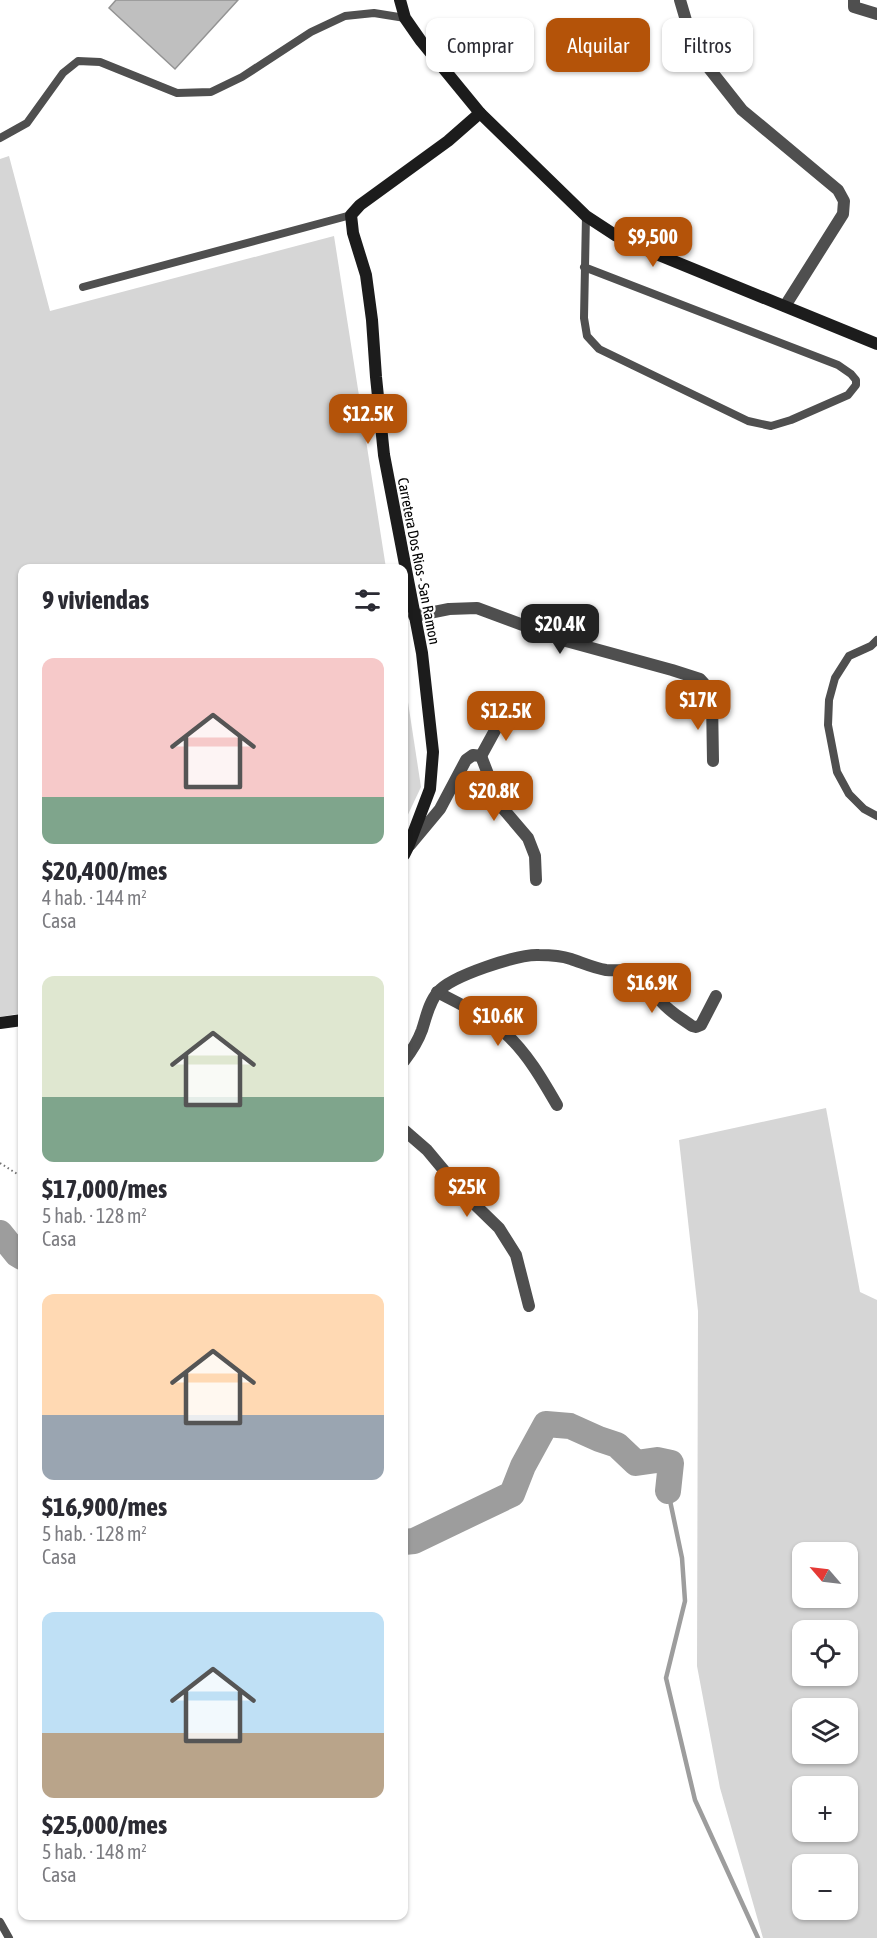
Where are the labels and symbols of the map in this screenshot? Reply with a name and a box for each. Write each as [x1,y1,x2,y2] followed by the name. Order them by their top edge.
[604,217,702,268] pin: $9,500
[319,394,417,445] pin: $12.5K
[394,476,444,646] street label: Carretera Dos Rios - San Ramon
[511,604,609,655] pin: $20.4K
[662,680,734,731] pin: $17K
[457,691,555,742] pin: $12.5K
[445,771,543,822] pin: $20.8K
[603,963,701,1014] pin: $16.9K
[449,996,547,1047] pin: $10.6K
[431,1167,503,1218] pin: $25K
[792,1542,858,1608] north arrow

